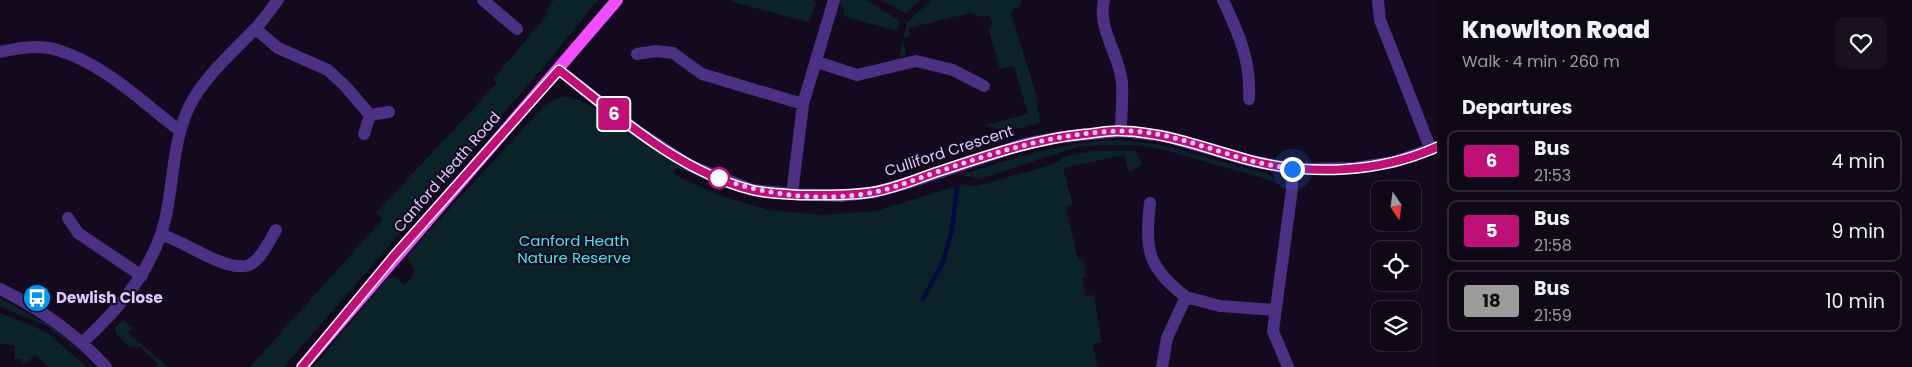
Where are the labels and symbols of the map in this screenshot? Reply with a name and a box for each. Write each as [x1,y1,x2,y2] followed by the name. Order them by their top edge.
[598,98,630,130] line badge: 6
[388,107,505,236] street label: Canford Heath Road
[882,120,1016,181] street label: Culliford Crescent
[1280,157,1305,182] your location
[708,167,730,189] unlabelled marker
[1371,181,1421,231] north arrow
[517,230,631,268] park label: Canford Heath Nature Reserve
[22,283,52,313] bus stop icon: Dewlish Close
[56,287,163,308] place label: Dewlish Close

